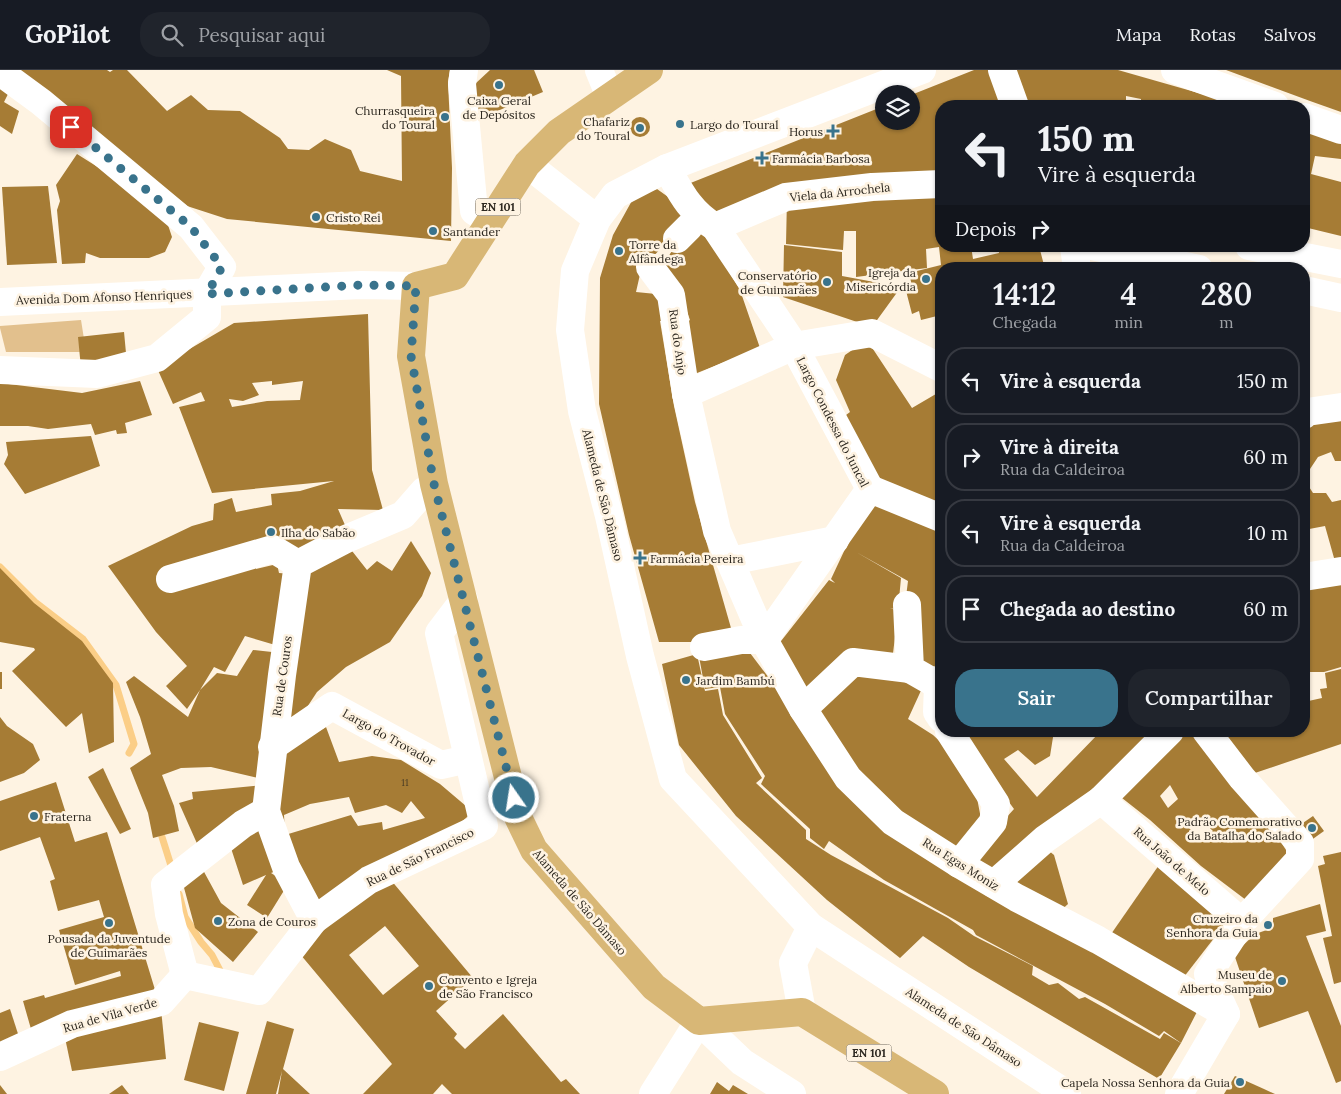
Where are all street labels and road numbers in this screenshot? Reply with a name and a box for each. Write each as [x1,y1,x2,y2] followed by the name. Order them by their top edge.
[788,179,891,205] street label: Viela da Arrochela
[476,198,520,216] road number: EN 101
[15,286,193,308] street label: Avenida Dom Afonso Henriques
[666,308,690,376] street label: Rua do Anjo
[794,354,872,490] street label: Largo Condessa do Juncal
[579,427,627,562] street label: Alameda de São Dâmaso
[269,634,295,717] street label: Rua de Couros
[340,705,439,769] street label: Largo do Trovador
[364,824,476,890] street label: Rua de São Francisco
[1131,824,1213,898] street label: Rua João de Melo
[920,834,1002,894] street label: Rua Egas Moniz
[529,845,630,958] street label: Alameda de São Dâmaso
[902,983,1025,1070] street label: Alameda de São Dâmaso
[61,994,159,1036] street label: Rua de Vila Verde
[846,1044,892,1061] road number: EN 101

